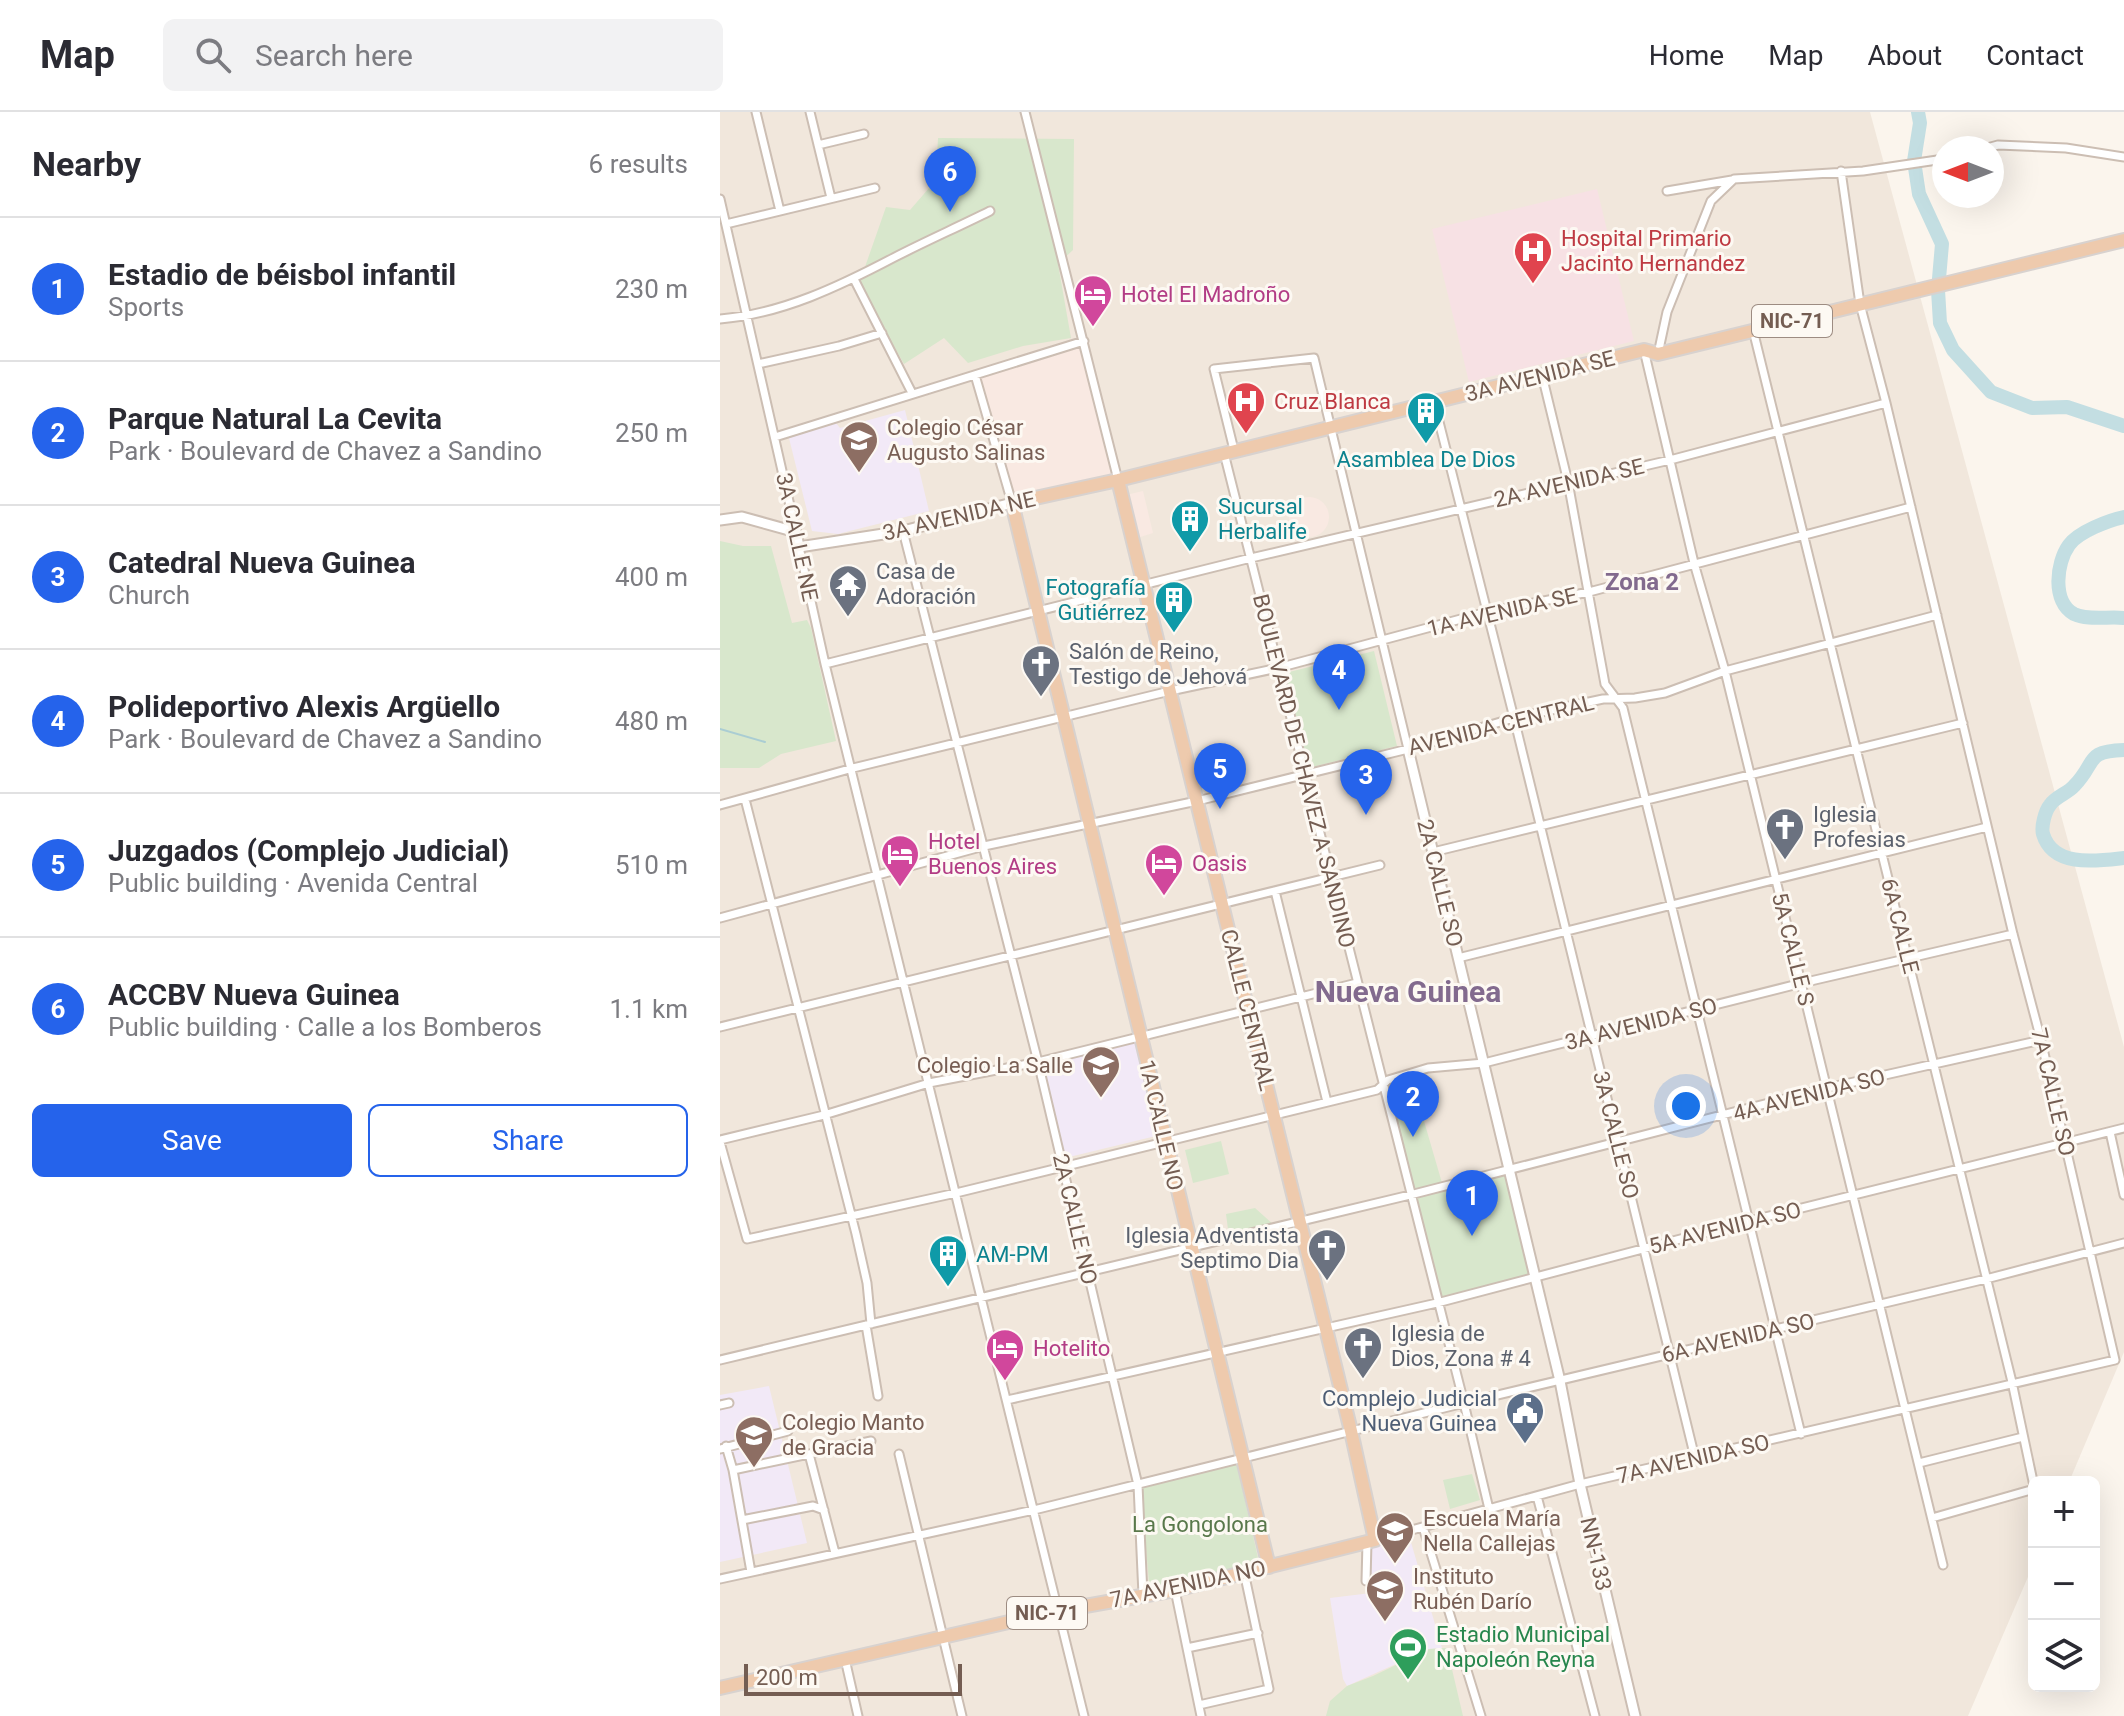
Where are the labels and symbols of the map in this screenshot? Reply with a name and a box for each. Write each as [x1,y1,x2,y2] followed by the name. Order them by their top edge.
[1932,136,2004,208] north arrow
[924,146,976,212] pin: 6
[1561,226,1745,276] place label: Hospital Primario Jacinto Hernandez
[1512,230,1554,285] hospital icon: Hospital Primario Jacinto Hernandez
[1072,273,1114,328] hotel icon: Hotel El Madroño
[1121,282,1290,307] place label: Hotel El Madroño
[1752,305,1832,337] road number: NIC-71
[1463,345,1617,407] street label: 3A AVENIDA SE
[1225,380,1267,435] hospital icon: Cruz Blanca
[1274,389,1391,414] place label: Cruz Blanca
[1405,390,1447,445] building icon: Asamblea De Dios
[887,415,1045,465] place label: Colegio César Augusto Salinas
[838,419,880,474] school or university icon: Colegio César Augusto Salinas
[1336,447,1516,472] place label: Asamblea De Dios
[1491,454,1647,512] street label: 2A AVENIDA SE
[771,470,823,604] street label: 3A CALLE NE
[880,486,1038,546] street label: 3A AVENIDA NE
[1218,494,1307,544] place label: Sucursal Herbalife
[1169,498,1211,553] building icon: Sucursal Herbalife
[876,559,976,609] place label: Casa de Adoración
[827,563,869,618] temple icon: Casa de Adoración
[1605,568,1679,596] district label: Zona 2
[1046,575,1146,625] place label: Fotografía Gutiérrez
[1153,579,1195,634] building icon: Fotografía Gutiérrez
[1424,583,1580,641] street label: 1A AVENIDA SE
[1248,591,1360,951] street label: BOULEVARD DE CHAVEZ A SANDINO
[1069,639,1247,689] place label: Salón de Reino, Testigo de Jehová
[1020,643,1062,698] church icon: Salón de Reino, Testigo de Jehová
[1313,644,1365,710] pin: 4
[1405,690,1597,760] street label: AVENIDA CENTRAL
[1194,743,1246,809] pin: 5
[1340,749,1392,815] pin: 3
[1813,802,1906,852] place label: Iglesia Profesias
[1764,806,1806,861] church icon: Iglesia Profesias
[1412,817,1468,949] street label: 2A CALLE SO
[928,829,1057,879] place label: Hotel Buenos Aires
[879,833,921,888] hotel icon: Hotel Buenos Aires
[1143,842,1185,897] hotel icon: Oasis
[1192,851,1247,876] place label: Oasis
[1876,876,1924,976] street label: 6A CALLE
[1767,890,1819,1008] street label: 5A CALLE S
[1216,927,1280,1093] street label: CALLE CENTRAL
[1315,974,1501,1009] district label: Nueva Guinea
[1562,993,1720,1055] street label: 3A AVENIDA SO
[2026,1026,2080,1158] street label: 7A CALLE SO
[1080,1044,1122,1099] school or university icon: Colegio La Salle
[917,1053,1073,1078] place label: Colegio La Salle
[1134,1057,1188,1193] street label: 1A CALLE NO
[1730,1064,1888,1126] street label: 4A AVENIDA SO
[1588,1069,1644,1201] street label: 3A CALLE SO
[1387,1071,1439,1137] pin: 2
[1666,1086,1706,1126] your location
[1048,1151,1102,1287] street label: 2A CALLE NO
[1446,1170,1498,1236] pin: 1
[1646,1197,1804,1259] street label: 5A AVENIDA SO
[1125,1223,1299,1273] place label: Iglesia Adventista Septimo Dia
[1306,1227,1348,1282] church icon: Iglesia Adventista Septimo Dia
[927,1233,969,1288] building icon: AM-PM
[976,1242,1049,1267] place label: AM-PM
[1659,1308,1817,1368] street label: 6A AVENIDA SO
[1391,1321,1531,1371] place label: Iglesia de Dios, Zona # 4
[1342,1325,1384,1380] church icon: Iglesia de Dios, Zona # 4
[984,1327,1026,1382] hotel icon: Hotelito
[1033,1336,1110,1361] place label: Hotelito
[1322,1386,1497,1436] place label: Complejo Judicial Nueva Guinea
[1504,1390,1546,1445] public building icon: Complejo Judicial Nueva Guinea
[782,1410,924,1460] place label: Colegio Manto de Gracia
[733,1414,775,1469] school or university icon: Colegio Manto de Gracia
[1614,1429,1772,1489] street label: 7A AVENIDA SO
[1423,1506,1561,1556] place label: Escuela María Nella Callejas
[1374,1510,1416,1565] school or university icon: Escuela María Nella Callejas
[1132,1512,1268,1537] park label: La Gongolona
[1575,1515,1617,1593] street label: NN-133
[1108,1555,1268,1613] street label: 7A AVENIDA NO
[1413,1564,1532,1614] place label: Instituto Rubén Darío
[1364,1568,1406,1623] school or university icon: Instituto Rubén Darío
[1007,1597,1087,1629] road number: NIC-71
[1436,1622,1610,1672] place label: Estadio Municipal Napoleón Reyna
[1387,1626,1429,1681] sports icon: Estadio Municipal Napoleón Reyna
[744,1660,962,1696] scale bar

